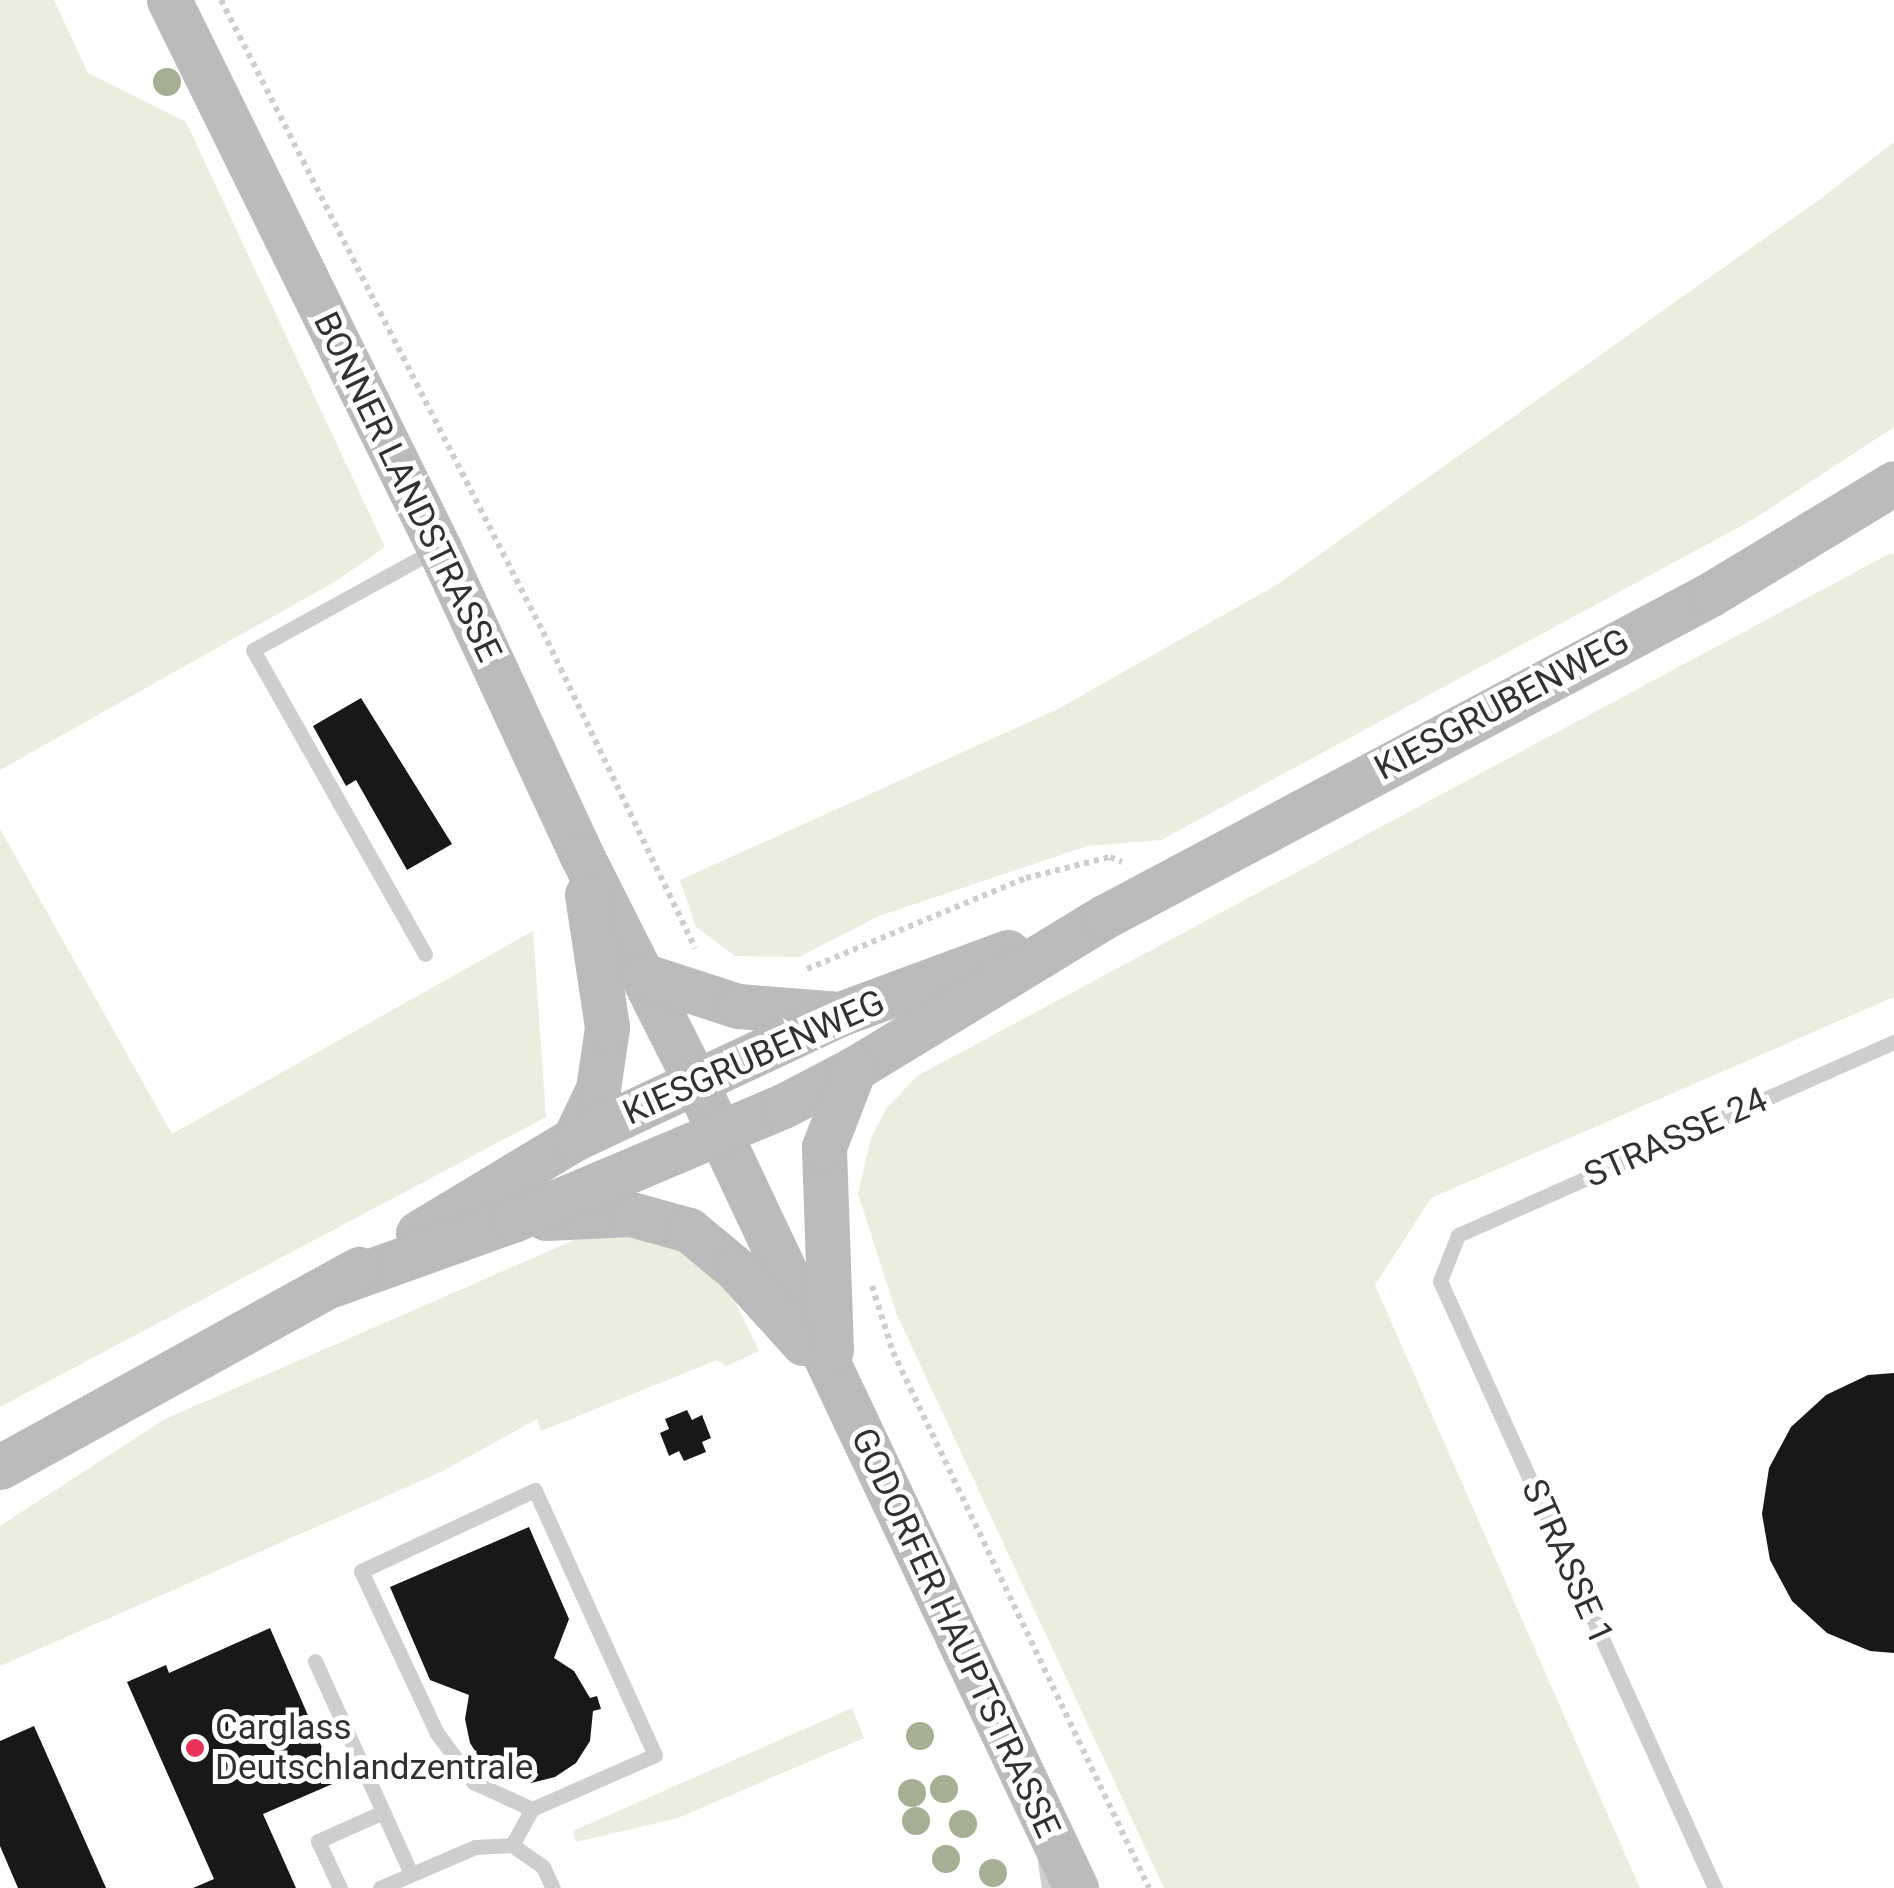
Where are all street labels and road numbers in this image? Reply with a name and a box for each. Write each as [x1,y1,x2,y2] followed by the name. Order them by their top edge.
[304,305,510,669] street label: BONNER LANDSTRASSE
[1368,620,1636,790] street label: KIESGRUBENWEG
[617,982,891,1134] street label: KIESGRUBENWEG
[1578,1079,1774,1197] street label: STRASSE 24
[842,1422,1068,1844] street label: GODORFER HAUPTSTRASSE
[1512,1473,1622,1651] street label: STRASSE 1

